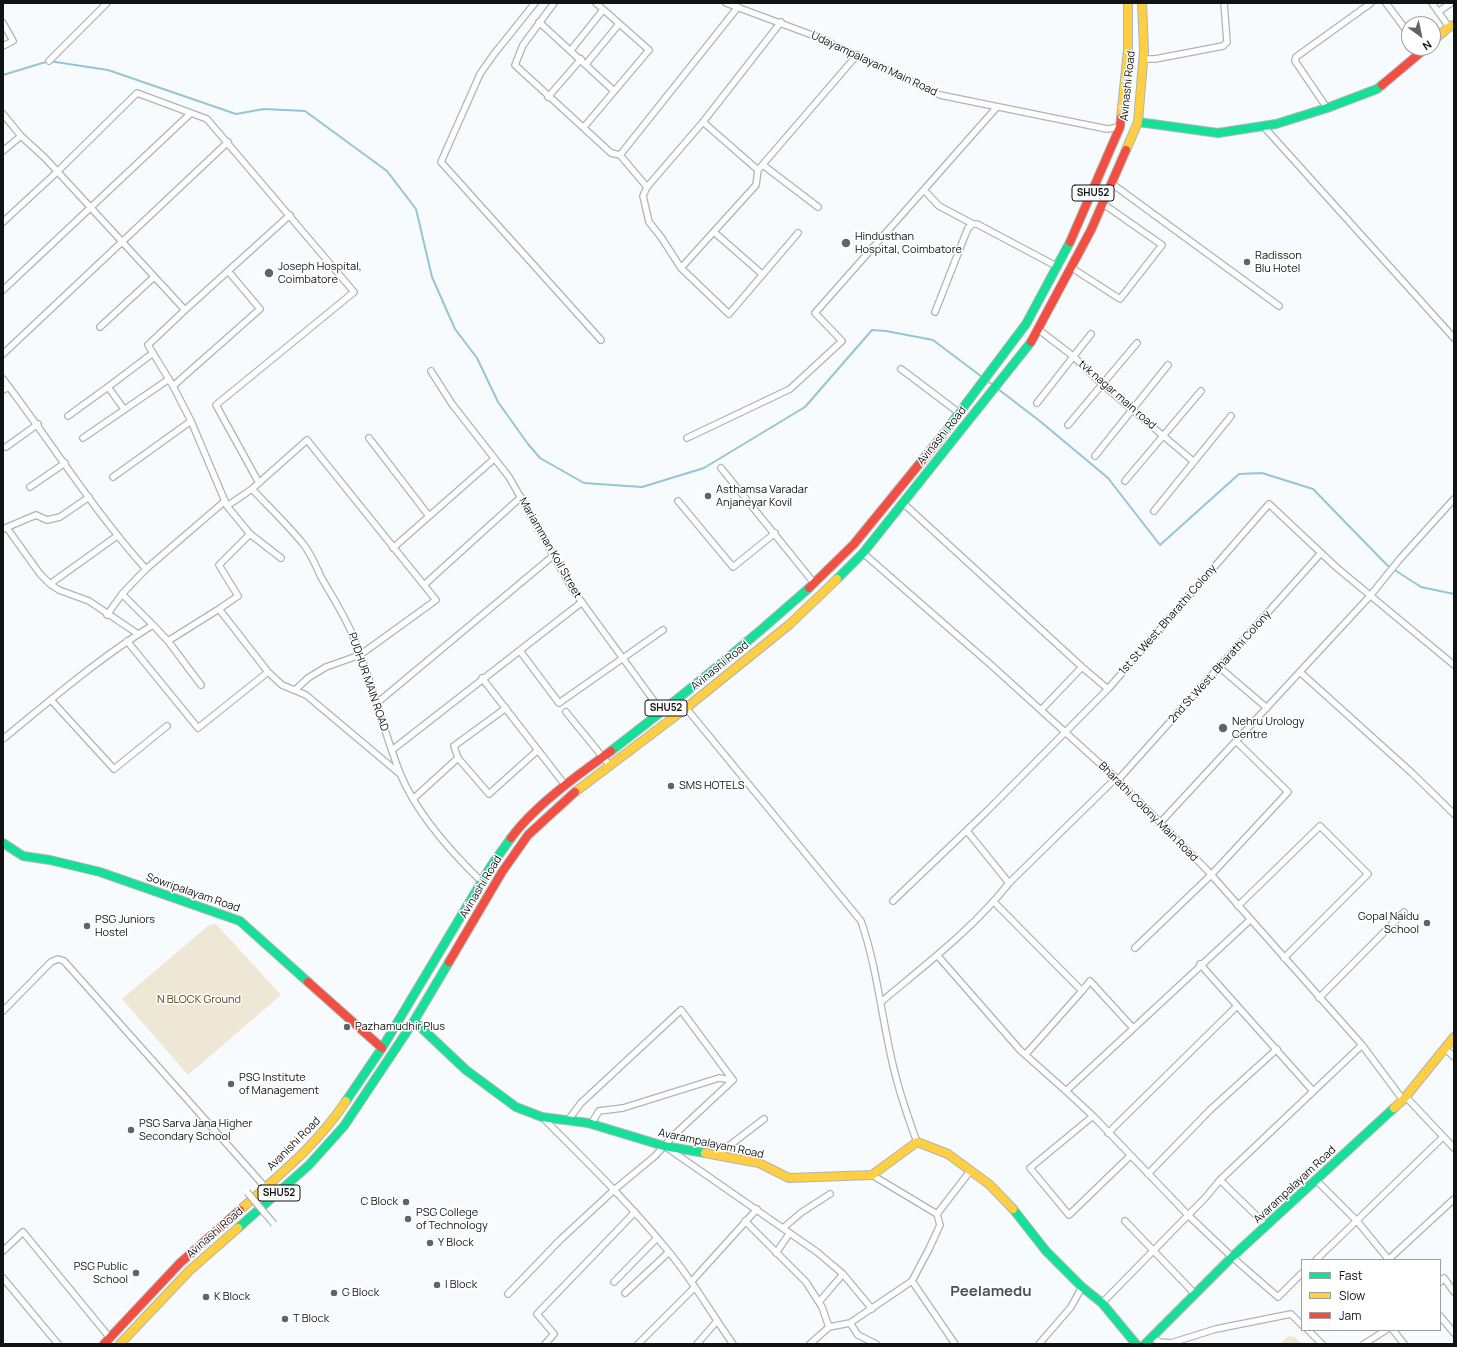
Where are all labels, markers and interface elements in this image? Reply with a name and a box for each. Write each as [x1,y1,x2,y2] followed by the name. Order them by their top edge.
[1401,16,1441,56] north arrow
[809,29,939,99] street label: Udayampalayam Main Road
[1420,37,1435,54] text: N
[1118,50,1138,122] street label: Avinashi Road
[1072,185,1114,201] road number: SHU52
[855,230,962,256] place label: Hindusthan Hospital, Coimbatore
[840,237,852,249] marker: Hindusthan Hospital, Coimbatore
[1255,249,1302,275] place label: Radisson Blu Hotel
[1242,257,1252,267] marker: Radisson Blu Hotel
[278,260,362,286] place label: Joseph Hospital, Coimbatore
[263,267,275,279] marker: Joseph Hospital, Coimbatore
[1075,358,1159,432] street label: tvk nagar main road
[915,404,969,468] street label: Avinashi Road
[716,483,808,509] place label: Asthamsa Varadar Anjaneyar Kovil
[703,491,713,501] marker: Asthamsa Varadar Anjaneyar Kovil
[516,495,584,601] street label: Mariamman Koil Street
[1116,562,1220,678] street label: 1st St West, Bharathi Colony
[1166,608,1274,726] street label: 2nd St West, Bharathi Colony
[345,631,391,733] street label: PUDHUR MAIN ROAD
[688,639,752,693] street label: Avinashi Road
[645,700,687,716] road number: SHU52
[1232,715,1305,741] place label: Nehru Urology Centre
[1217,722,1229,734] marker: Nehru Urology Centre
[1095,759,1201,865] street label: Bharathi Colony Main Road
[679,779,745,793] place label: SMS HOTELS
[666,781,676,791] marker: SMS HOTELS
[457,853,505,921] street label: Avinashi Road
[144,871,242,915] street label: Sowripalayam Road
[1358,910,1419,936] place label: Gopal Naidu School
[95,913,155,939] place label: PSG Juniors Hostel
[1422,918,1432,928] marker: Gopal Naidu School
[82,921,92,931] marker: PSG Juniors Hostel
[157,993,241,1007] park label: N BLOCK Ground
[355,1020,445,1034] place label: Pazhamudhir Plus
[342,1022,352,1032] marker: Pazhamudhir Plus
[239,1071,319,1097] place label: PSG Institute of Management
[226,1079,236,1089] marker: PSG Institute of Management
[265,1115,323,1173] street label: Avanishi Road
[139,1117,252,1143] place label: PSG Sarva Jana Higher Secondary School
[126,1125,136,1135] marker: PSG Sarva Jana Higher Secondary School
[657,1126,765,1162] street label: Avarampalayam Road
[1251,1144,1339,1226] street label: Avarampalayam Road
[258,1185,300,1201] road number: SHU52
[361,1195,398,1209] place label: C Block
[401,1197,411,1207] marker: C Block
[184,1205,246,1261] street label: Avinashi Road
[416,1206,488,1232] place label: PSG College of Technology
[403,1214,413,1224] marker: PSG College of Technology
[438,1236,474,1250] place label: Y Block
[425,1238,435,1248] marker: Y Block
[1301,1259,1441,1331] legend
[74,1260,128,1286] place label: PSG Public School
[1339,1267,1363,1284] text: Fast
[131,1268,141,1278] marker: PSG Public School
[445,1278,477,1292] place label: I Block
[432,1280,442,1290] marker: I Block
[950,1283,1032,1301] district label: Peelamedu
[342,1286,379,1300] place label: G Block
[1339,1287,1365,1304] text: Slow
[329,1288,339,1298] marker: G Block
[214,1290,250,1304] place label: K Block
[201,1292,211,1302] marker: K Block
[1339,1307,1361,1324] text: Jam
[293,1312,329,1326] place label: T Block
[280,1314,290,1324] marker: T Block

